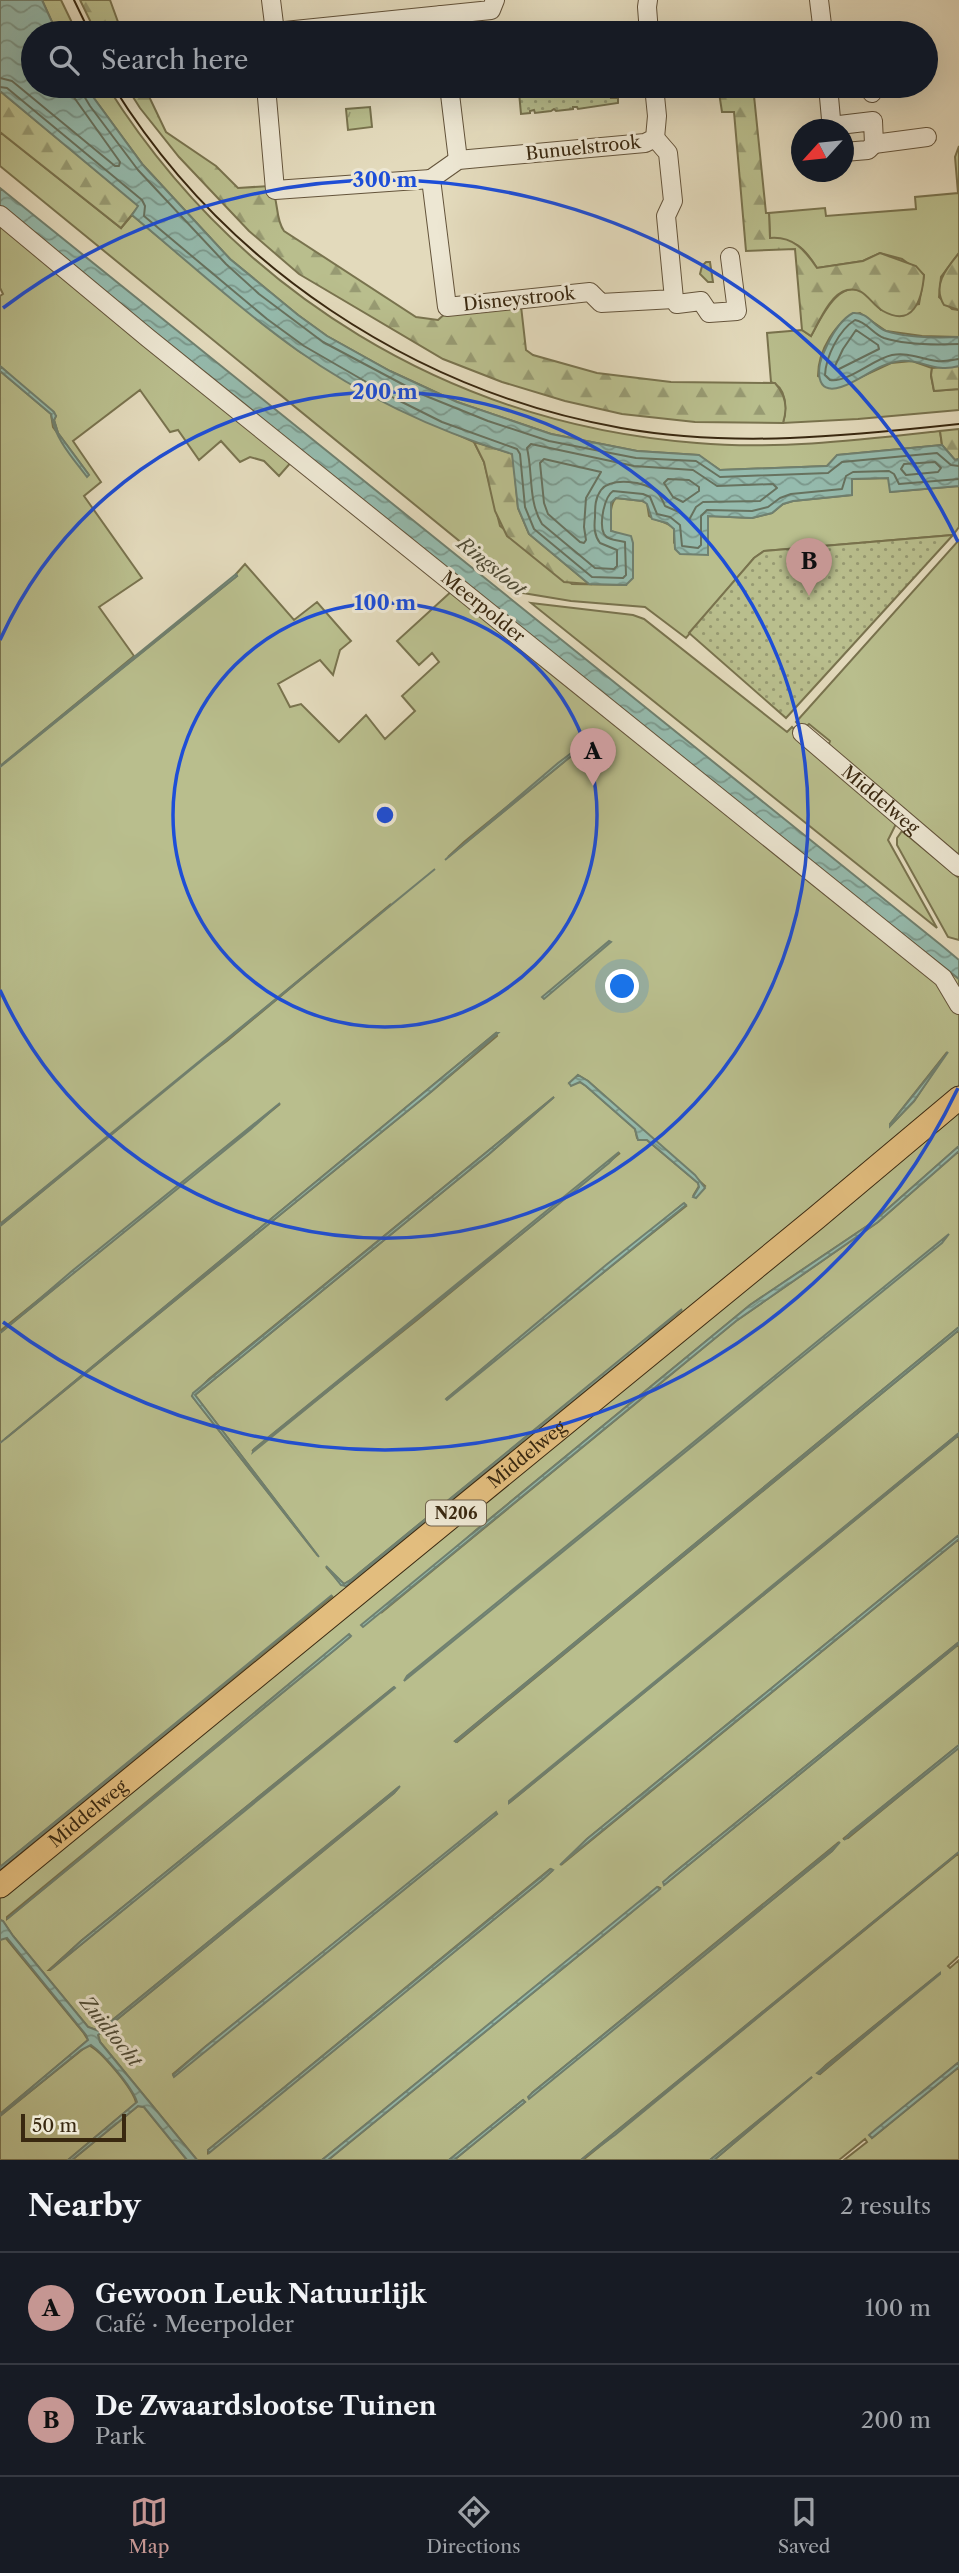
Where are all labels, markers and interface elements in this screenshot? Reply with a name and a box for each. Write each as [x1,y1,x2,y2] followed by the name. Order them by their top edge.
[21,21,938,98] search box
[45,41,83,79] icon: search
[101,44,248,76] text: Search here
[791,119,854,182] north arrow
[524,131,643,165] street label: Bunuelstrook
[353,167,417,192] text: 300 m
[462,282,578,316] street label: Disneystrook
[352,379,418,404] text: 200 m
[451,531,531,602] water label: Ringsloot
[786,538,832,596] pin: B
[437,566,530,648] street label: Meerpolder
[354,590,416,615] text: 100 m
[570,728,616,786] pin: A
[837,761,924,839] street label: Middelweg
[373,803,397,827] centre of rings
[605,969,639,1003] your location
[483,1416,571,1493] street label: Middelweg
[426,1500,486,1526] road number: N206
[45,1775,132,1852] street label: Middelweg
[74,1990,147,2073] water label: Zuidtocht
[21,2111,126,2143] scale bar
[32,2114,77,2137] text: 50 m
[28,2187,141,2224] text: Nearby
[840,2192,931,2220] text: 2 results
[95,2278,426,2310] text: Gewoon Leuk Natuurlijk
[42,2294,60,2322] text: A
[865,2294,931,2322] text: 100 m
[95,2310,294,2338] text: Café · Meerpolder
[95,2390,437,2422] text: De Zwaardslootse Tuinen
[42,2406,60,2434] text: B
[861,2406,931,2434] text: 200 m
[95,2422,145,2450] text: Park
[129,2493,169,2558] tab: Map
[427,2493,520,2558] tab: Directions
[778,2493,830,2558] tab: Saved

